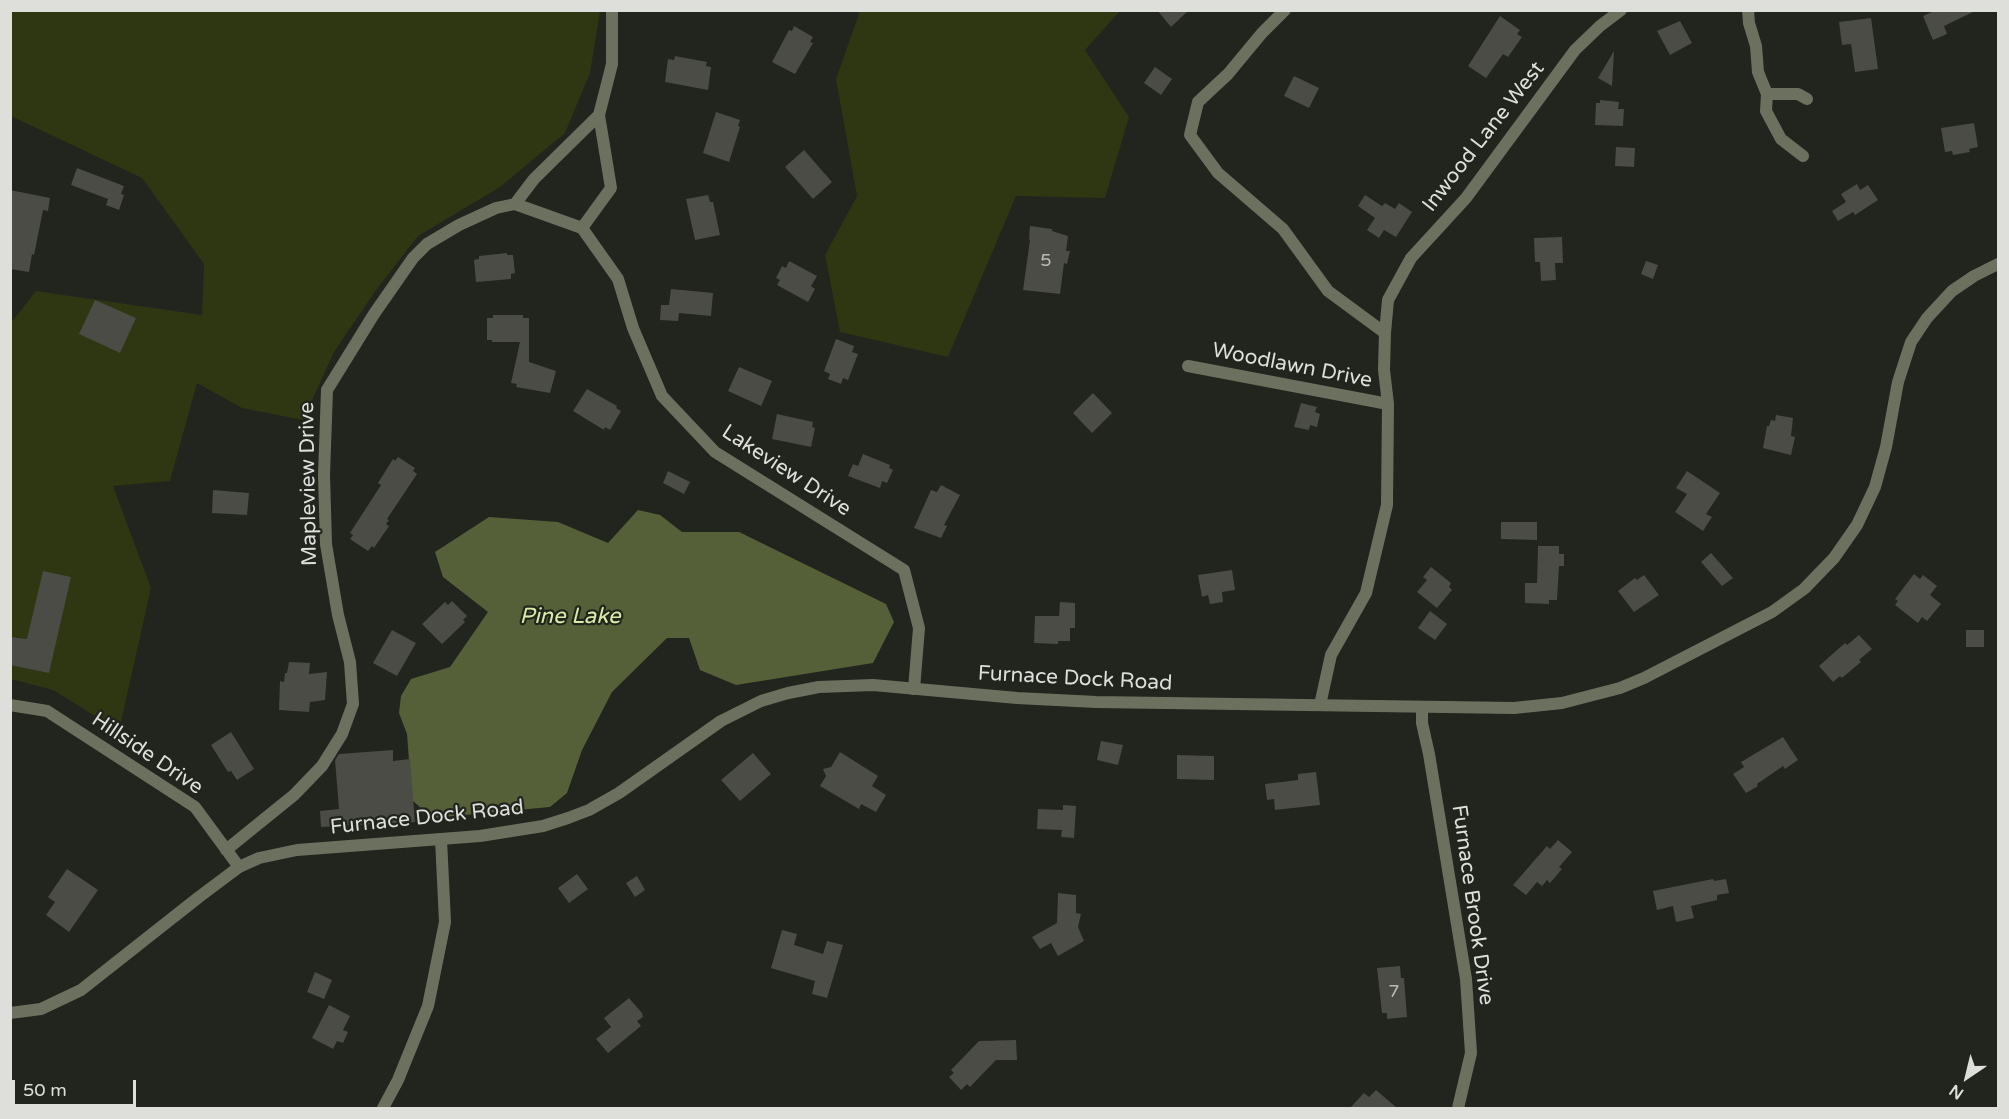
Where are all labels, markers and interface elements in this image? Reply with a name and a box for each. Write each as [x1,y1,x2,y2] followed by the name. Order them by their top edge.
[1418,57,1550,217] street label: Inwood Lane West
[1040,250,1052,272] house number: 5
[1210,338,1374,394] street label: Woodlawn Drive
[295,402,323,566] street label: Mapleview Drive
[717,420,855,522] street label: Lakeview Drive
[520,604,620,630] water label: Pine Lake
[977,661,1173,697] street label: Furnace Dock Road
[86,707,208,801] street label: Hillside Drive
[329,795,525,841] street label: Furnace Dock Road
[1445,803,1499,1007] street label: Furnace Brook Drive
[1388,981,1400,1003] house number: 7
[1937,1047,1997,1107] north arrow
[15,1068,140,1106] scale bar
[23,1079,67,1101] text: 50 m
[1946,1080,1968,1104] text: N

